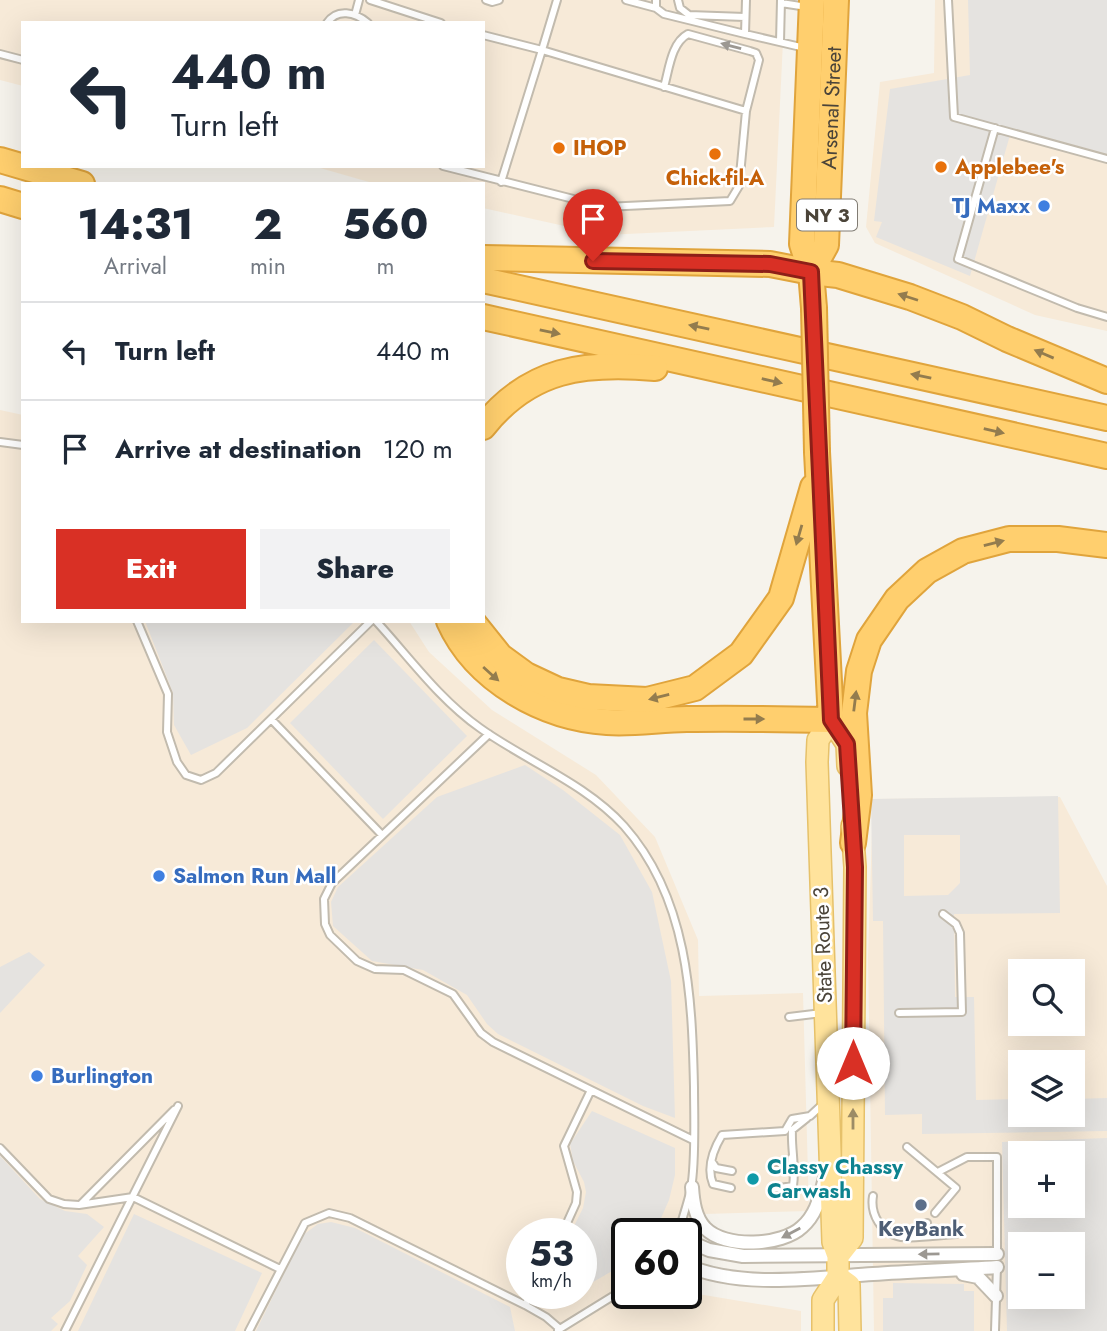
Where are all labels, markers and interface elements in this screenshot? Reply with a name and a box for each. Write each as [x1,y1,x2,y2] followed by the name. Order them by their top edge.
[171,37,327,107] text: 440 m
[720,40,741,50] one-way arrow
[814,46,849,170] street label: Arsenal Street
[56,49,147,140] icon: left
[171,102,278,148] text: Turn left
[573,133,627,163] place label: IHOP
[551,140,567,156] marker: IHOP
[707,146,723,162] marker: Chick-fil-A
[954,152,1065,182] place label: Applebee's
[933,159,949,175] marker: Applebee's
[666,163,765,193] place label: Chick-fil-A
[563,189,623,261] pin
[952,191,1031,221] place label: TJ Maxx
[78,194,193,255] text: 14:31
[254,194,282,255] text: 2
[342,194,428,255] text: 560
[1036,198,1052,214] marker: TJ Maxx
[574,200,612,238] icon: arrive
[797,200,857,230] road number: NY 3
[104,249,167,283] text: Arrival
[250,249,286,283] text: min
[376,249,394,283] text: m
[898,291,919,301] one-way arrow
[688,322,710,333] one-way arrow
[539,327,561,338] one-way arrow
[56,332,94,370] icon: left
[115,332,215,370] text: Turn left
[376,332,450,370] text: 440 m
[1034,348,1054,360] one-way arrow
[910,371,932,382] one-way arrow
[761,376,783,387] one-way arrow
[983,425,1005,436] one-way arrow
[56,430,94,468] icon: arrive
[115,430,362,468] text: Arrive at destination
[383,430,453,468] text: 120 m
[793,525,803,546] one-way arrow
[56,529,246,609] button: Exit
[260,529,450,609] button: Share
[983,537,1005,548] one-way arrow
[482,666,499,682] one-way arrow
[850,690,861,712] one-way arrow
[648,692,670,703] one-way arrow
[744,713,766,725] one-way arrow
[173,861,337,891] place label: Salmon Run Mall
[151,868,167,884] marker: Salmon Run Mall
[806,886,840,1004] street label: State Route 3
[1008,959,1085,1309] map controls
[1008,959,1085,1036] button: search
[816,1026,890,1100] position arrow
[1008,1050,1085,1127] button: layers
[51,1061,153,1091] place label: Burlington
[29,1068,45,1084] marker: Burlington
[847,1108,859,1130] one-way arrow
[1008,1141,1085,1218] button: +
[767,1152,904,1206] place label: Classy Chassy Carwash
[745,1171,761,1187] marker: Classy Chassy Carwash
[913,1197,929,1213] marker: KeyBank
[878,1214,964,1244] place label: KeyBank
[611,1218,702,1309] speed limit sign: 60
[781,1228,801,1239] one-way arrow
[529,1229,574,1279] text: 53
[1008,1232,1085,1309] button: −
[918,1248,940,1260] one-way arrow
[531,1268,572,1294] text: km/h

